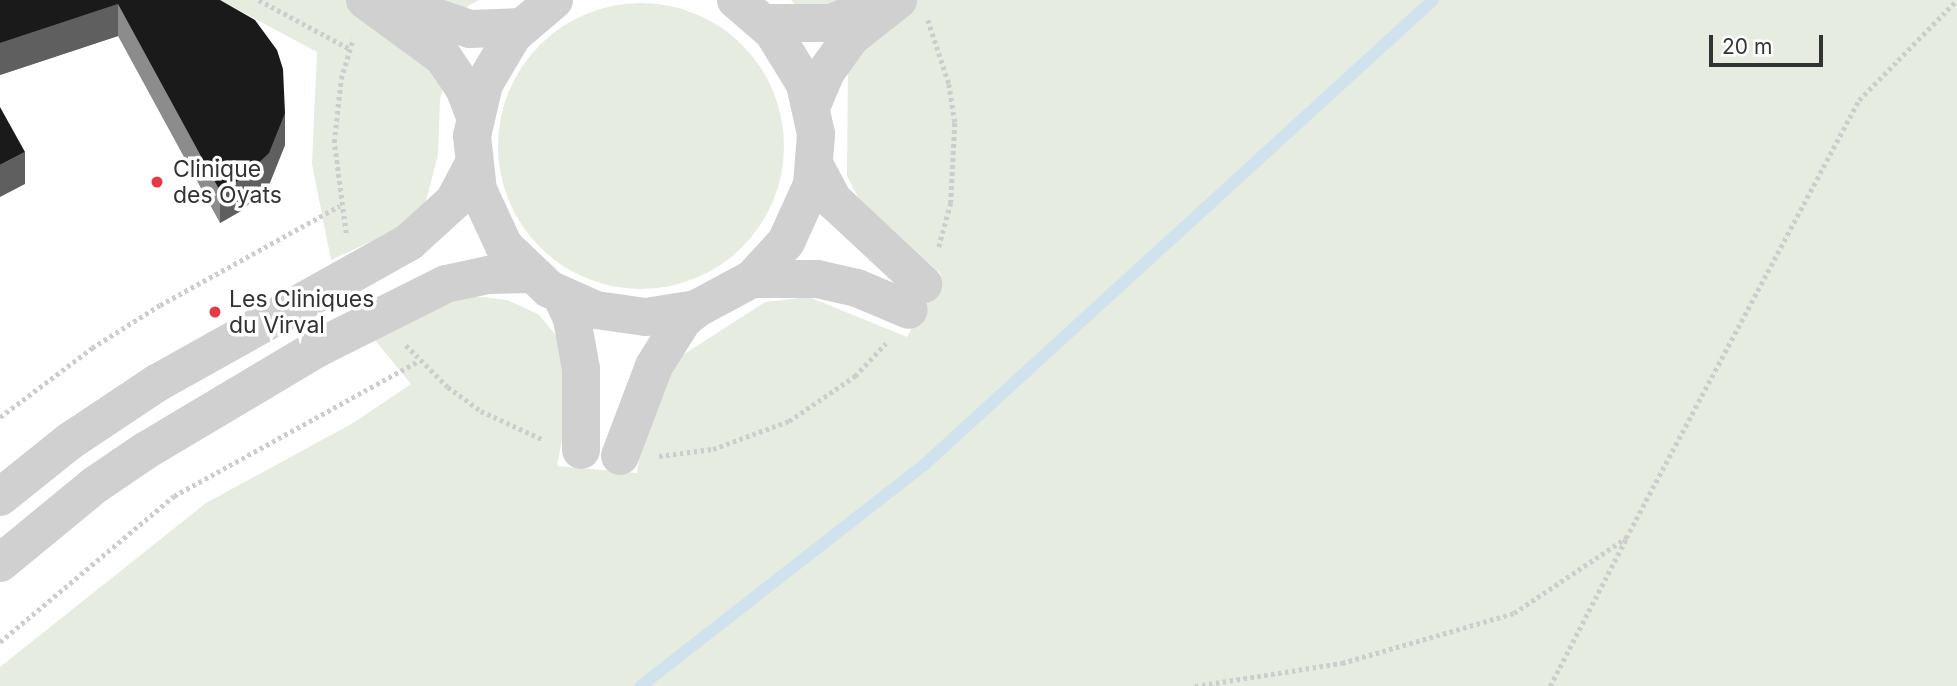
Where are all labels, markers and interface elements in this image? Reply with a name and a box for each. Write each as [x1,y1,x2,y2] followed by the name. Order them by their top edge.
[1712,21,1826,65] scale bar
[1722,34,1772,59] text: 20 m
[173,155,282,209] place label: Clinique des Oyats
[147,172,167,192] marker: Clinique des Oyats
[229,285,374,339] place label: Les Cliniques du Virval
[207,304,223,320] marker: Les Cliniques du Virval

